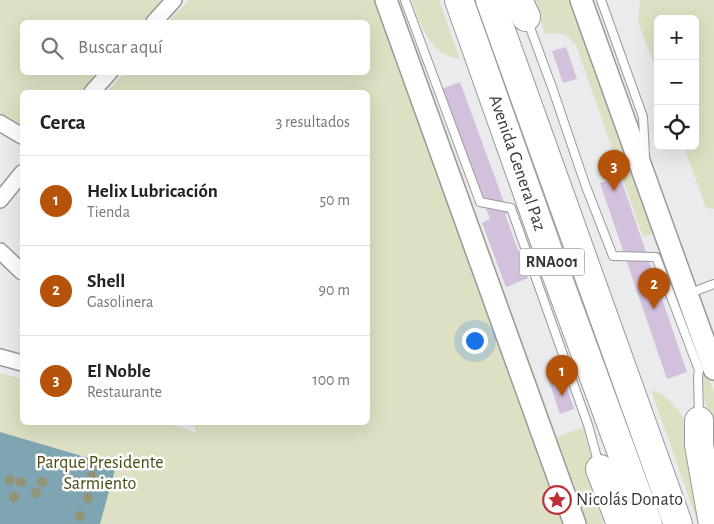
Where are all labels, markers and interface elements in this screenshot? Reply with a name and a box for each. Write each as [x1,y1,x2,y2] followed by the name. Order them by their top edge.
[654,15,699,150] map controls
[654,15,699,60] button: +
[20,20,370,75] search box
[38,34,66,62] icon: search
[78,38,163,57] text: Buscar aquí
[654,60,699,105] button: −
[485,93,549,233] street label: Avenida General Paz
[654,105,699,150] button: locate
[40,112,86,133] text: Cerca
[276,114,350,130] text: 3 resultados
[598,150,630,191] pin: 3
[87,182,218,201] text: Helix Lubricación
[53,192,59,208] text: 1
[319,192,350,208] text: 50 m
[87,204,130,220] text: Tienda
[520,248,584,276] road number: RNA001
[638,268,670,309] pin: 2
[87,272,125,291] text: Shell
[52,282,60,298] text: 2
[319,282,350,298] text: 90 m
[87,294,153,310] text: Gasolinera
[462,328,488,354] your location
[546,355,578,396] pin: 1
[87,362,151,381] text: El Noble
[53,372,59,388] text: 3
[312,372,350,388] text: 100 m
[87,384,162,400] text: Restaurante
[36,454,164,493] park label: Parque Presidente Sarmiento
[542,485,572,515] place icon: Nicolás Donato
[576,491,683,509] place label: Nicolás Donato

